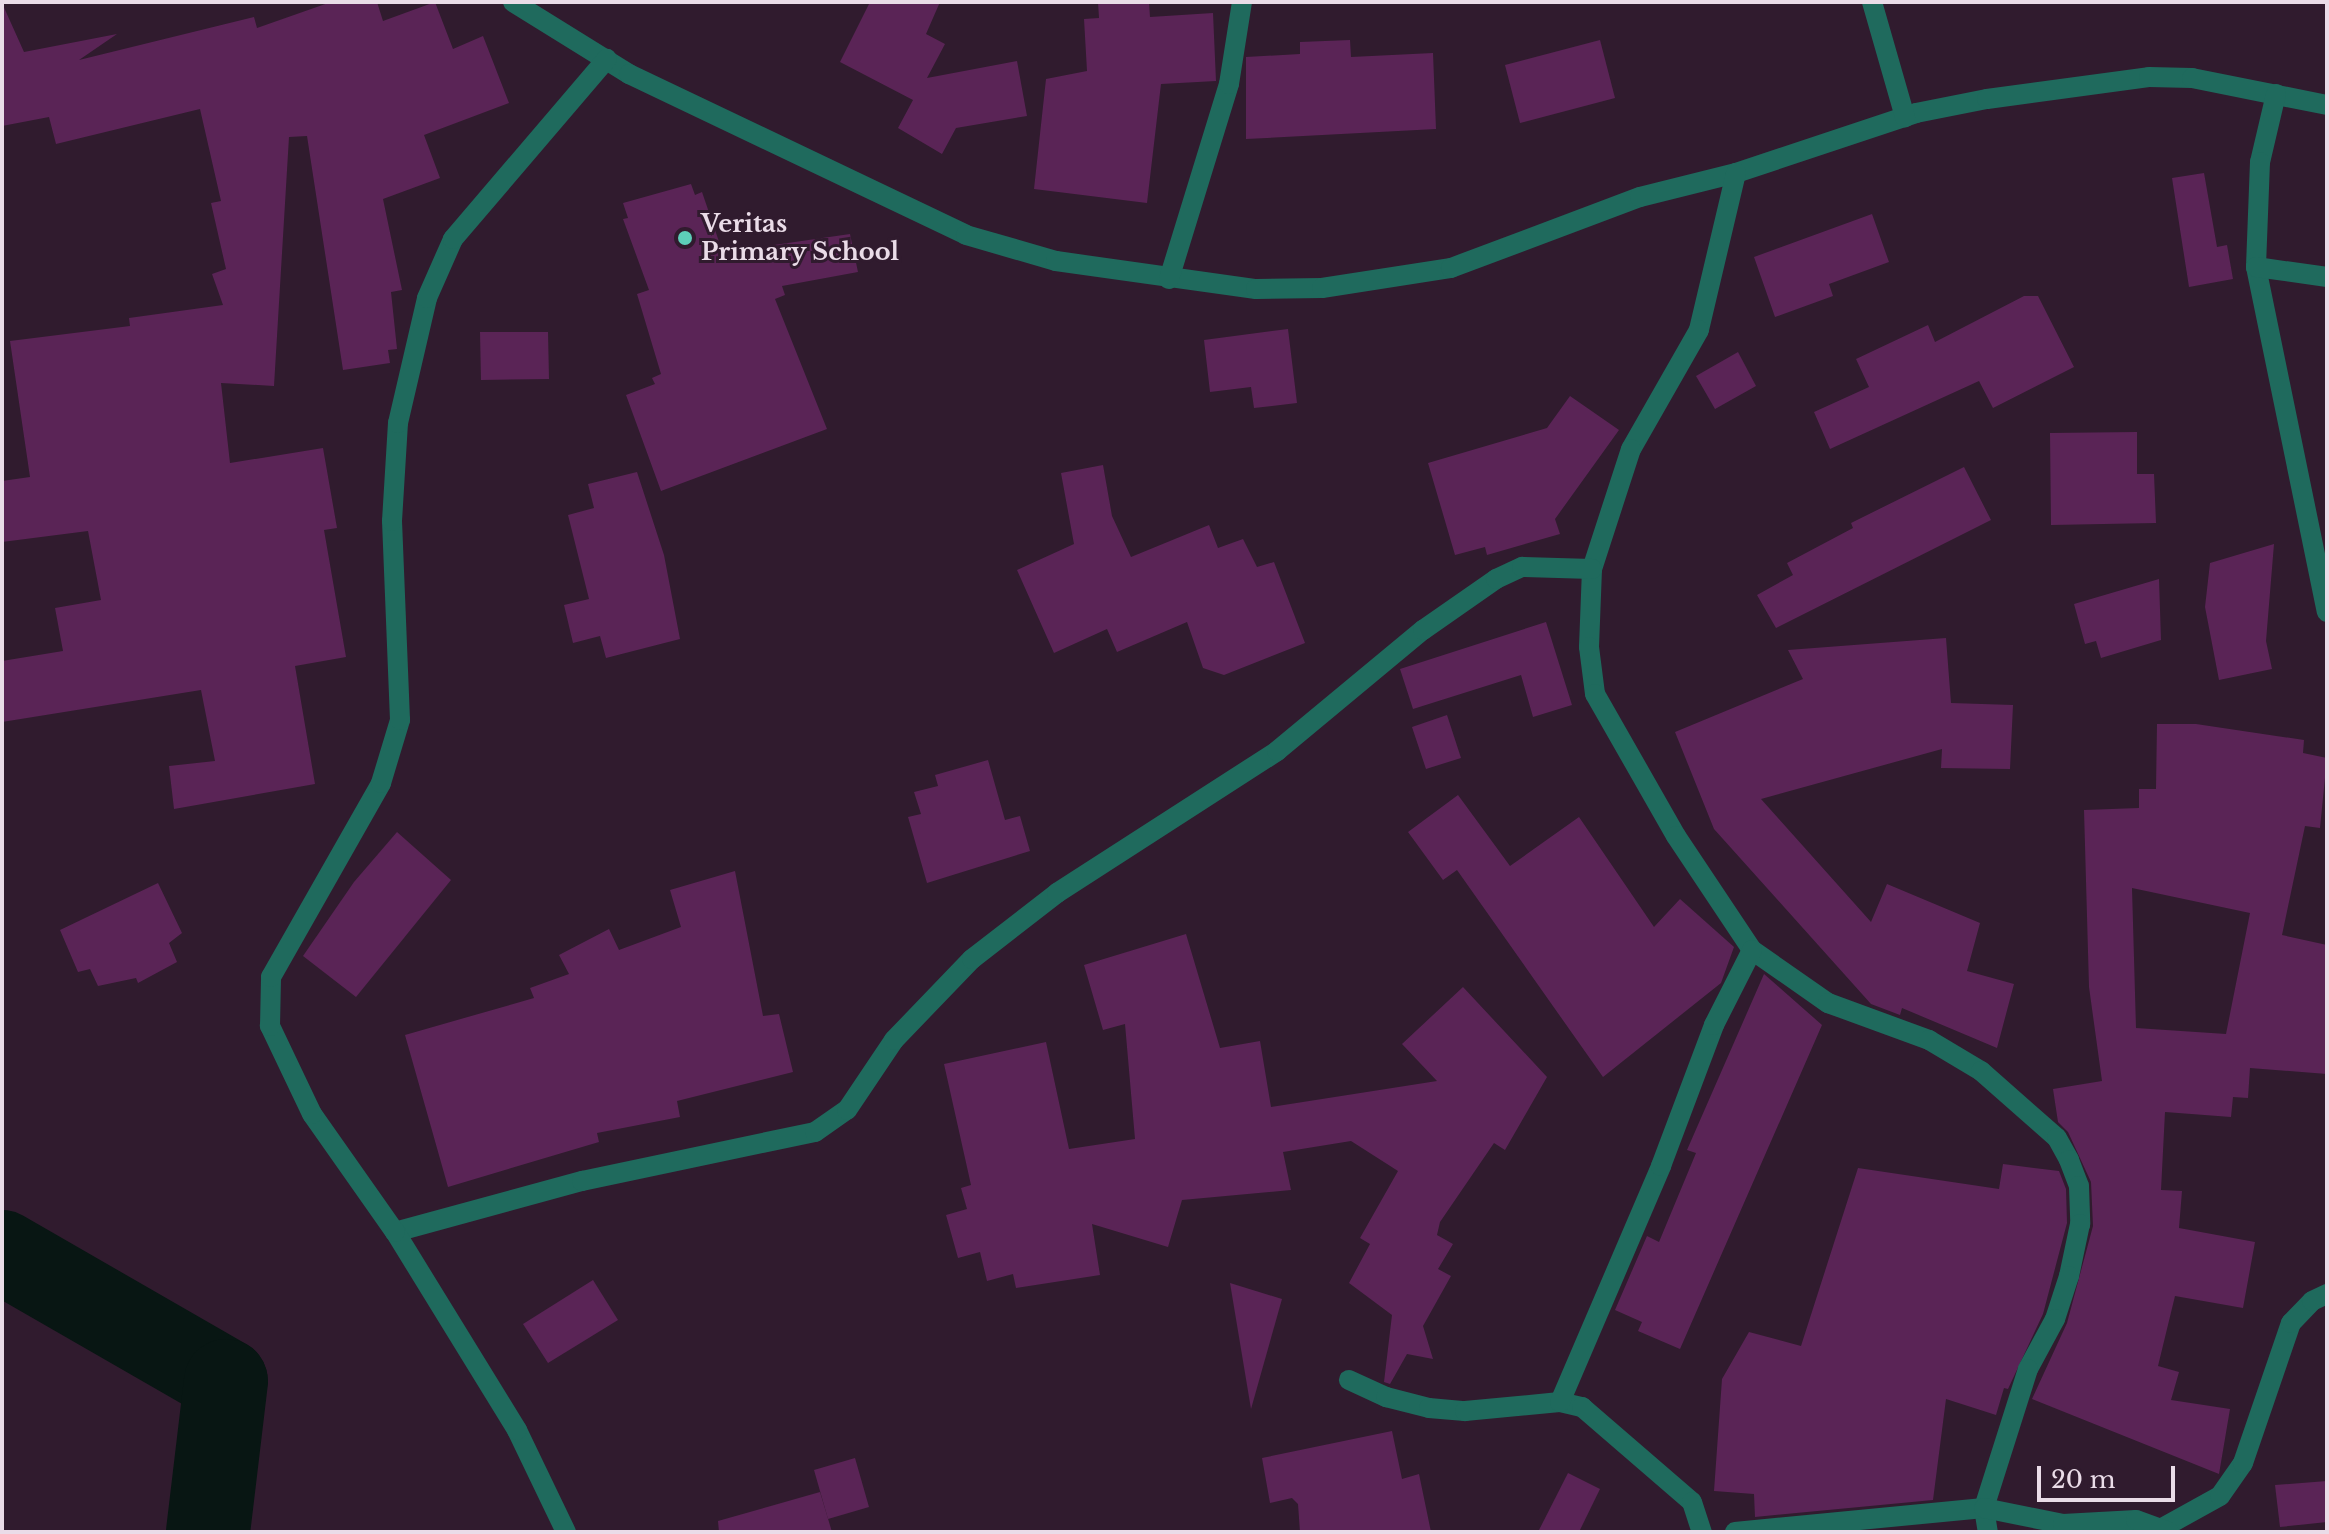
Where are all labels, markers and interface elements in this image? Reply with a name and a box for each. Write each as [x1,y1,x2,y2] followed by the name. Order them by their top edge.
[701,210,900,266] place label: Veritas Primary School
[676,229,694,247] marker: Veritas Primary School
[2041,1450,2179,1500] scale bar
[2051,1465,2116,1494] text: 20 m

